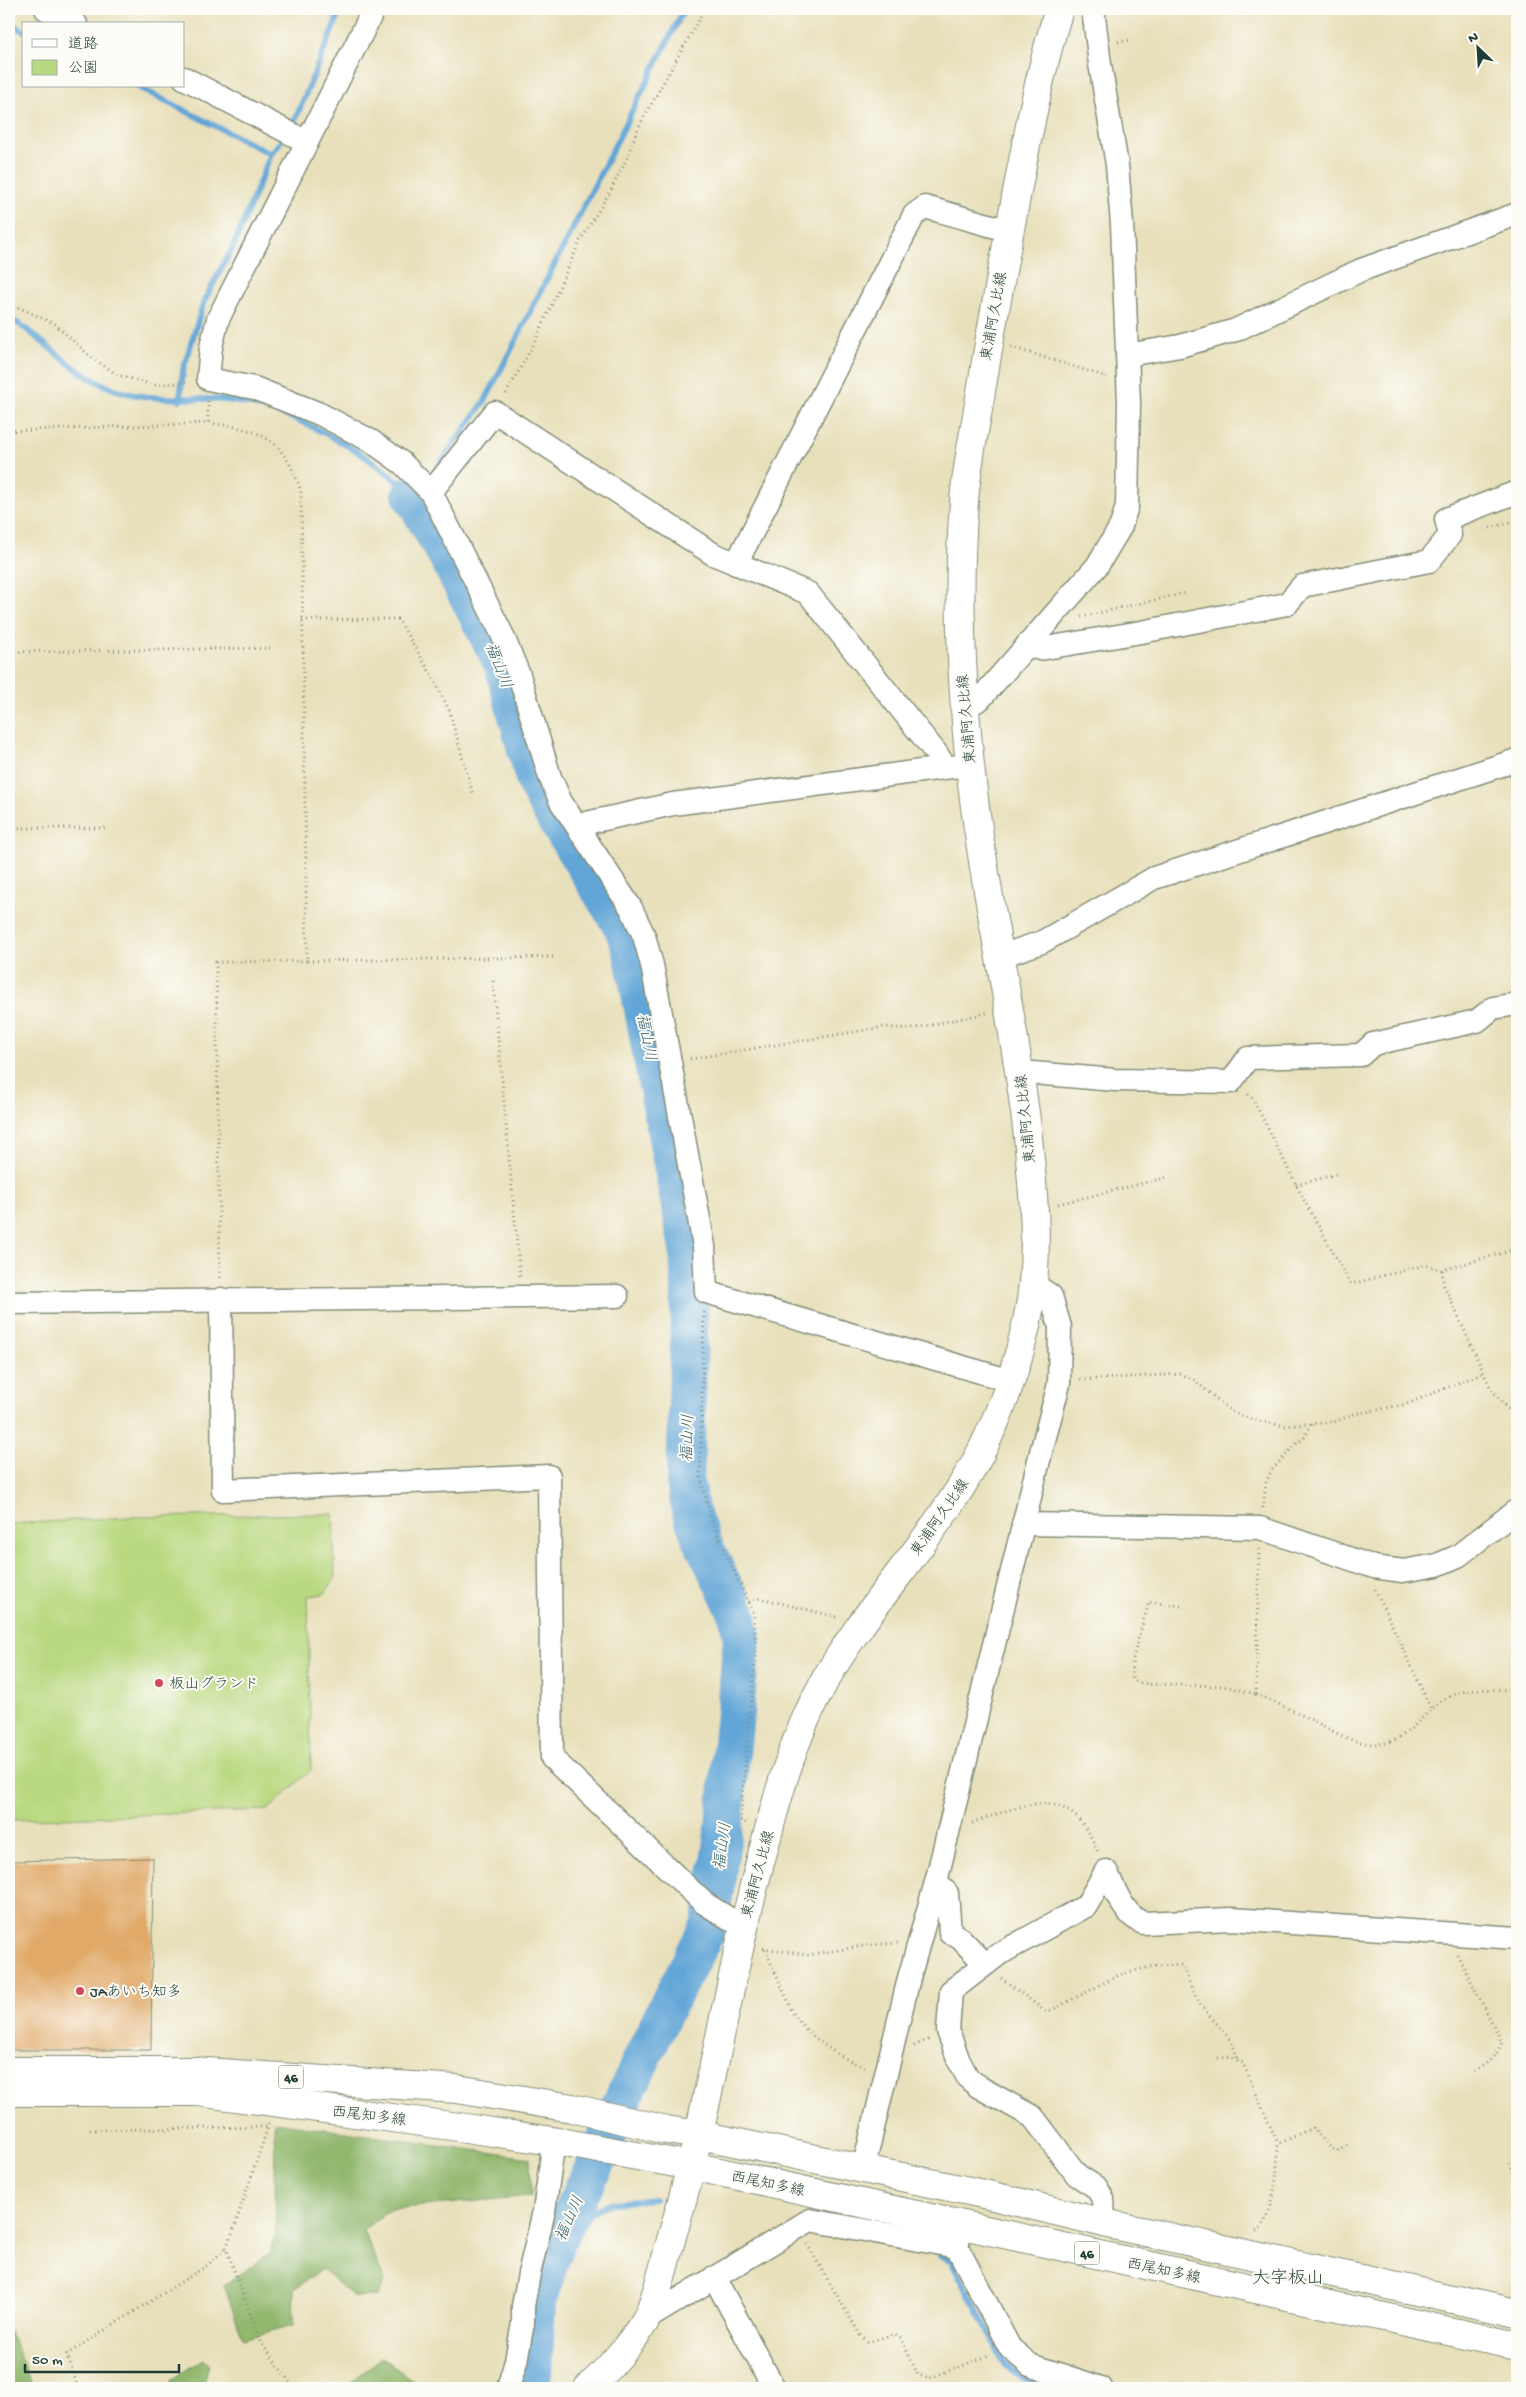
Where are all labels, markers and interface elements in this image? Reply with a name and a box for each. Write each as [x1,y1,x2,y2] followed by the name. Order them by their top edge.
[22,22,185,88] legend
[1454,22,1504,72] north arrow
[1466,29,1481,48] text: N
[68,36,98,54] text: 道路
[68,60,98,78] text: 公園
[977,270,1012,362] street label: 東浦阿久比線
[479,640,515,692] water label: 福山川
[954,673,981,765] street label: 東浦阿久比線
[631,1012,659,1063] water label: 福山川
[1012,1073,1041,1165] street label: 東浦阿久比線
[678,1414,700,1462] water label: 福山川
[907,1476,974,1560] street label: 東浦阿久比線
[169,1675,259,1694] place label: 板山グランド
[153,1677,165,1689] marker: 板山グランド
[711,1821,737,1872] water label: 福山川
[738,1828,779,1920] street label: 東浦阿久比線
[90,1983,182,2002] place label: JAあいち知多
[74,1985,86,1997] marker: JAあいち知多
[278,2066,304,2088] road number: 46
[330,2102,407,2130] street label: 西尾知多線
[729,2167,806,2202] street label: 西尾知多線
[552,2193,590,2245] water label: 福山川
[1074,2242,1100,2264] road number: 46
[1125,2254,1202,2289] street label: 西尾知多線
[1252,2268,1324,2290] district label: 大字板山
[25,2342,179,2374] scale bar
[32,2352,63,2370] text: 50 m

